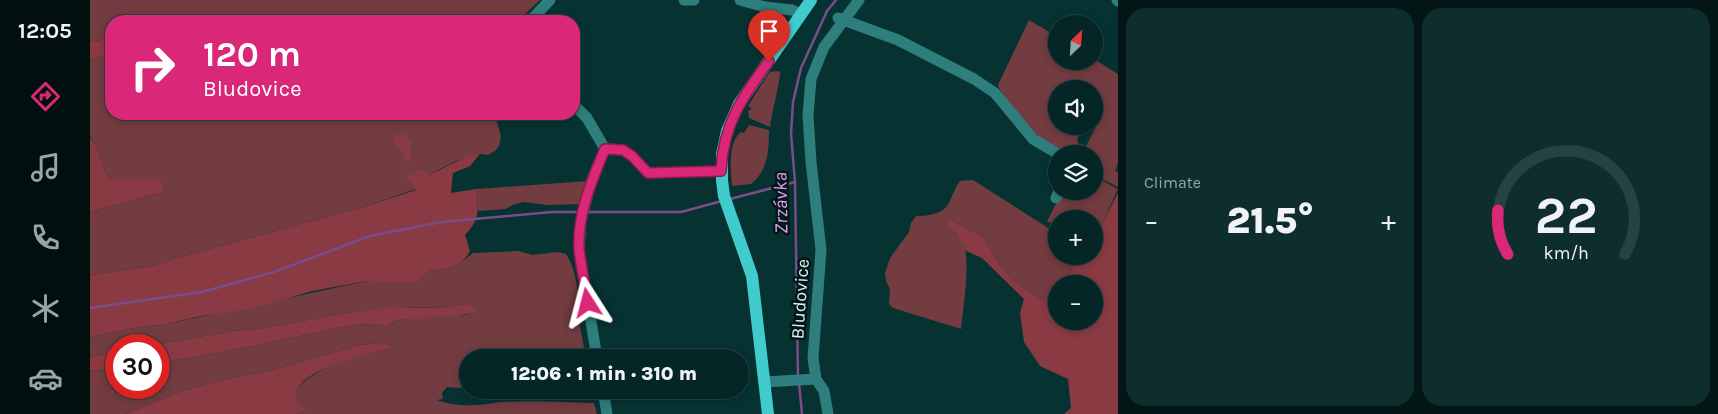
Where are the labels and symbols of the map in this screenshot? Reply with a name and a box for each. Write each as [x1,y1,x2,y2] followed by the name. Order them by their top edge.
[748,10,790,61] pin
[1048,15,1102,70] north arrow
[769,172,793,234] water label: Zrzávka
[786,258,814,340] street label: Bludovice
[561,276,613,328] position arrow
[105,334,170,399] speed limit sign: 30

